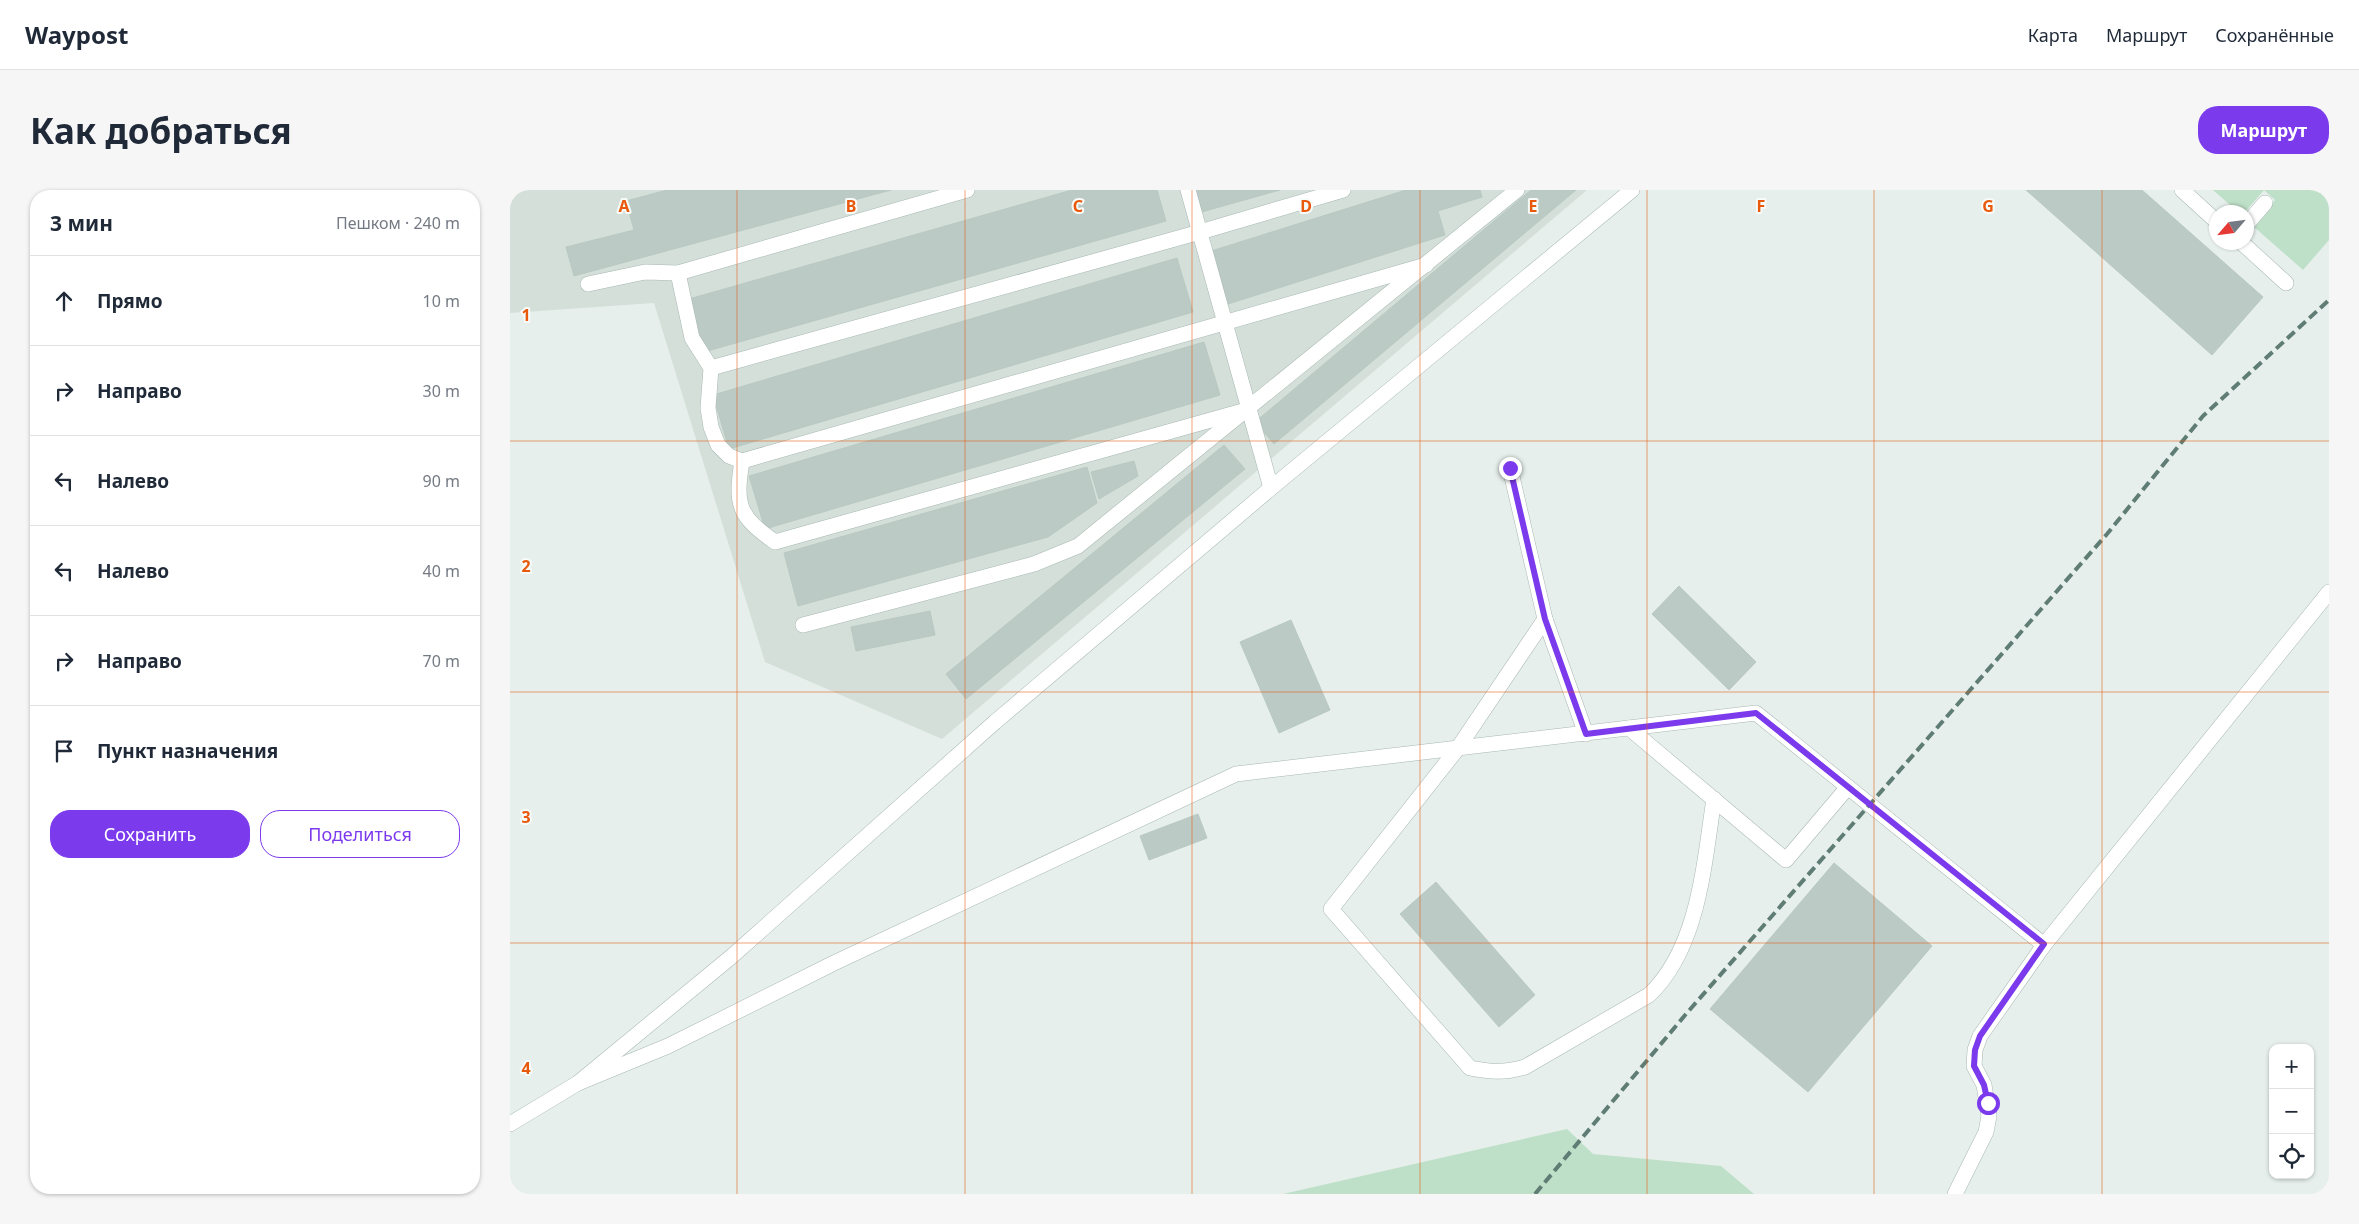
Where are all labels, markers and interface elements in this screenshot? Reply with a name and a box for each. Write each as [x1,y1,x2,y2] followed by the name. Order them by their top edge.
[25,18,128,51] text: Waypost
[2028,23,2078,47] text: Карта
[2106,23,2187,47] text: Маршрут
[2215,23,2334,47] text: Сохранённые
[2198,106,2329,154] button: Маршрут
[30,107,292,154] text: Как добраться
[618,195,630,217] text: A
[846,195,856,217] text: B
[1073,195,1083,217] text: C
[1300,195,1312,217] text: D
[1529,195,1538,217] text: E
[1757,195,1765,217] text: F
[1982,195,1994,217] text: G
[2209,205,2254,250] north arrow
[50,209,113,237] text: 3 мин
[336,212,460,234] text: Пешком · 240 m
[50,287,78,315] icon: ahead
[97,288,163,314] text: Прямо
[423,290,460,312] text: 10 m
[521,304,531,326] text: 1
[50,377,78,405] icon: right
[97,378,182,404] text: Направо
[423,380,460,402] text: 30 m
[1499,457,1522,480] route end
[50,467,78,495] icon: left
[97,468,169,494] text: Налево
[423,470,460,492] text: 90 m
[521,555,531,577] text: 2
[50,557,78,585] icon: left
[97,558,169,584] text: Налево
[423,560,460,582] text: 40 m
[50,647,78,675] icon: right
[97,648,182,674] text: Направо
[423,650,460,672] text: 70 m
[50,737,78,765] icon: arrive
[97,738,278,764] text: Пункт назначения
[521,806,531,828] text: 3
[50,810,250,858] button: Сохранить
[260,810,460,858] button: Поделиться
[2269,1044,2314,1179] map controls
[2269,1044,2314,1089] button: +
[521,1057,531,1079] text: 4
[2269,1089,2314,1134] button: −
[1977,1092,2000,1115] route start
[2269,1134,2314,1179] button: locate

